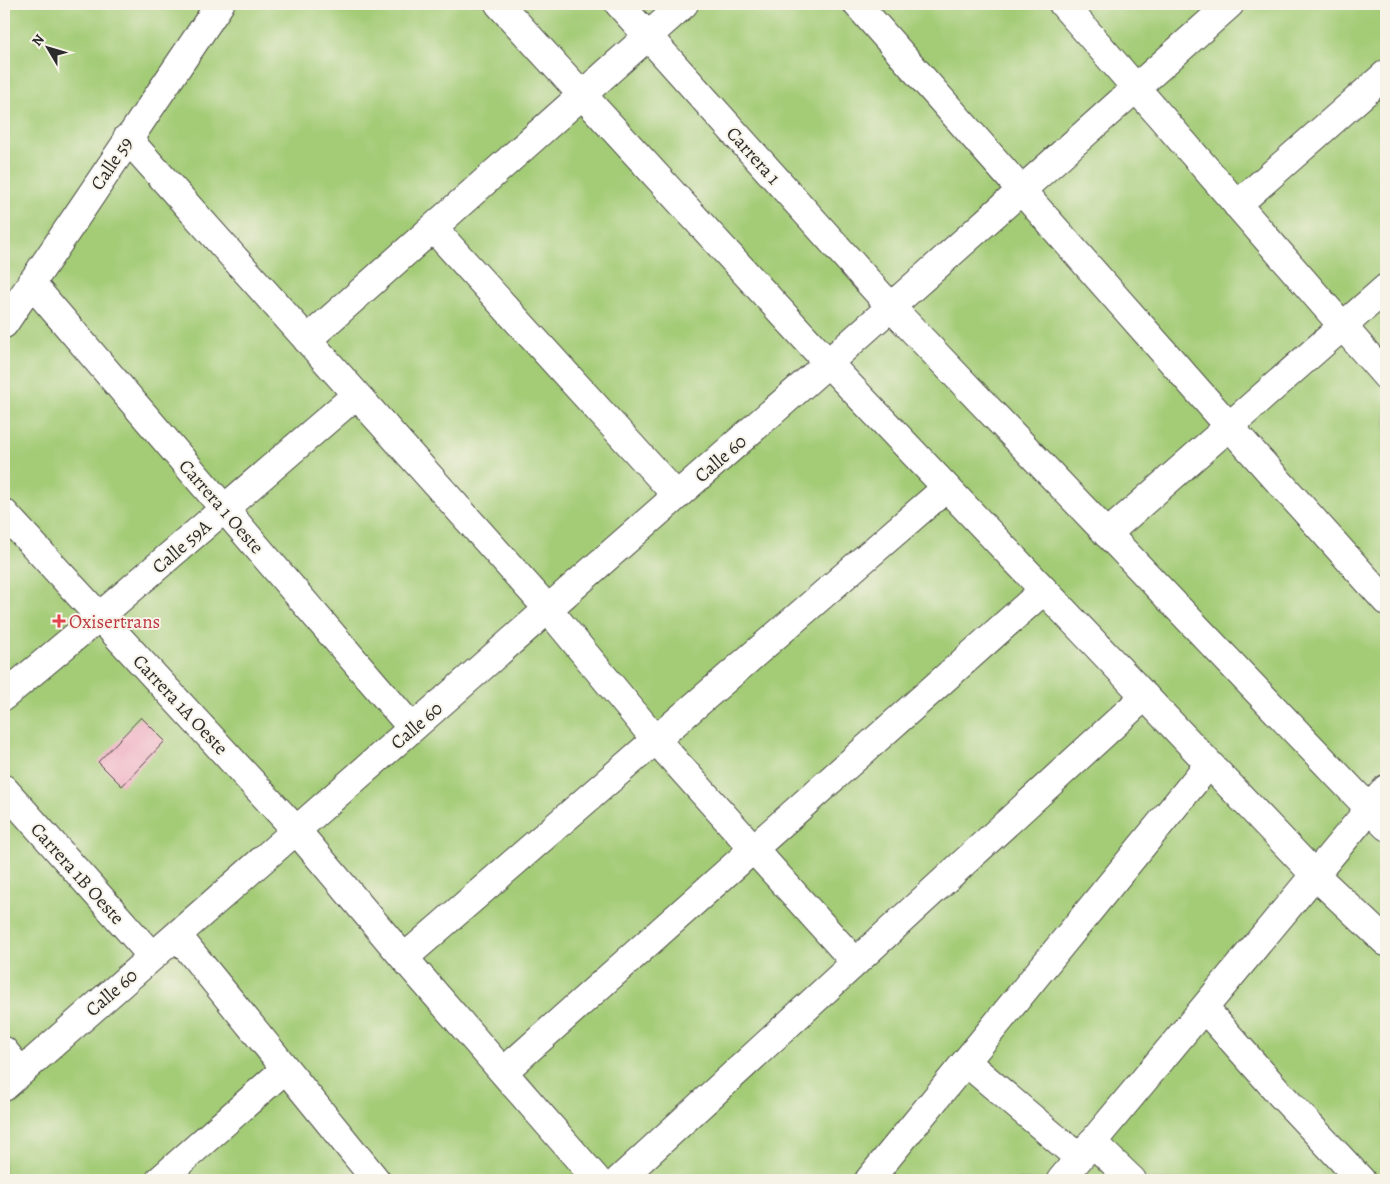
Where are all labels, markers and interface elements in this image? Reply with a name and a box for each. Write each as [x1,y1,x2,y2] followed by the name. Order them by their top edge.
[22,22,72,72] north arrow
[28,30,49,50] text: N
[720,121,787,191] street label: Carrera 1
[85,132,139,195] street label: Calle 59
[689,429,752,489] street label: Calle 60
[173,454,270,560] street label: Carrera 1 Oeste
[147,513,217,580] street label: Calle 59A
[69,609,160,635] place label: Oxisertrans
[53,615,65,627] marker: Oxisertrans
[127,649,234,761] street label: Carrera 1A Oeste
[385,696,448,756] street label: Calle 60
[24,817,130,930] street label: Carrera 1B Oeste
[80,963,143,1023] street label: Calle 60

